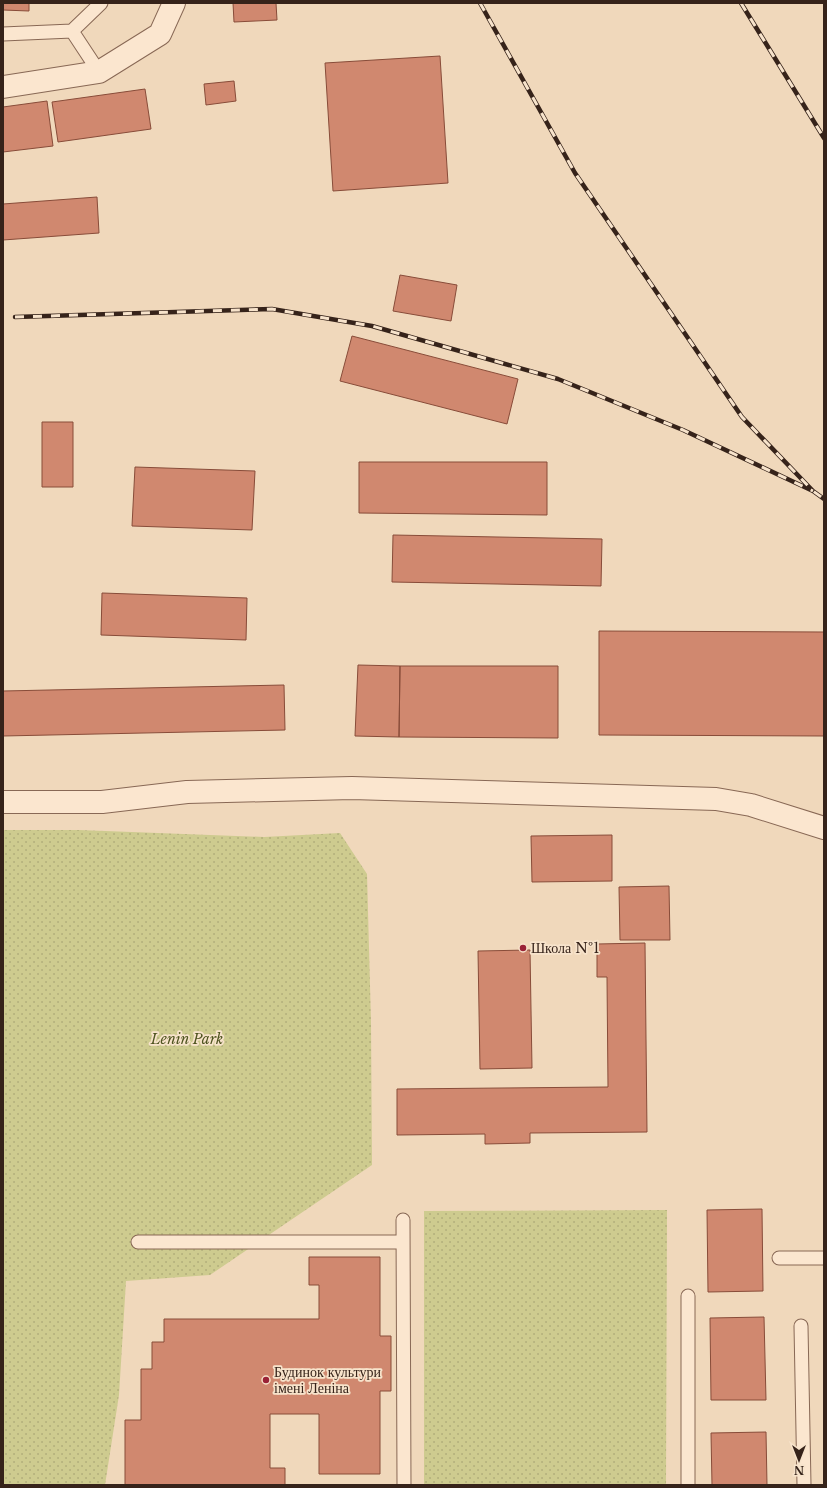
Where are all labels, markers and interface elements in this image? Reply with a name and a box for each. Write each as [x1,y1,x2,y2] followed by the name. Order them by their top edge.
[531,939,599,957] place label: Школа №1
[518,943,528,953] marker: Школа №1
[150,1030,223,1048] park label: Lenin Park
[274,1363,381,1397] place label: Будинок культури імені Леніна
[261,1375,271,1385] marker: Будинок культури імені Леніна
[779,1440,819,1480] north arrow
[793,1463,804,1477] text: N

